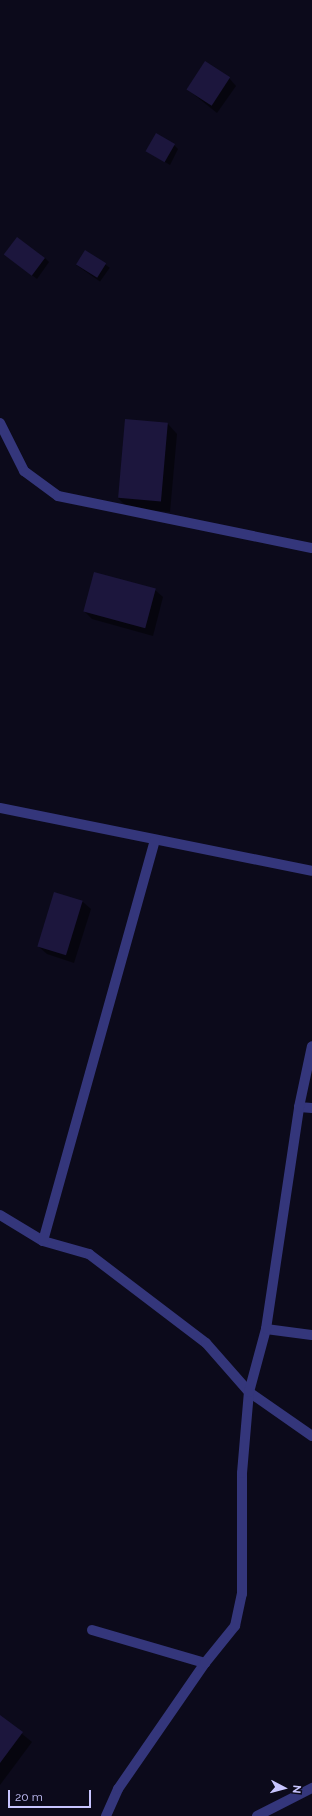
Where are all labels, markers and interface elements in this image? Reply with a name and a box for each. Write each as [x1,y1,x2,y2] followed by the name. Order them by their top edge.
[264,1768,304,1808] north arrow
[10,1782,93,1808] scale bar
[290,1784,303,1794] text: N
[15,1790,43,1804] text: 20 m

